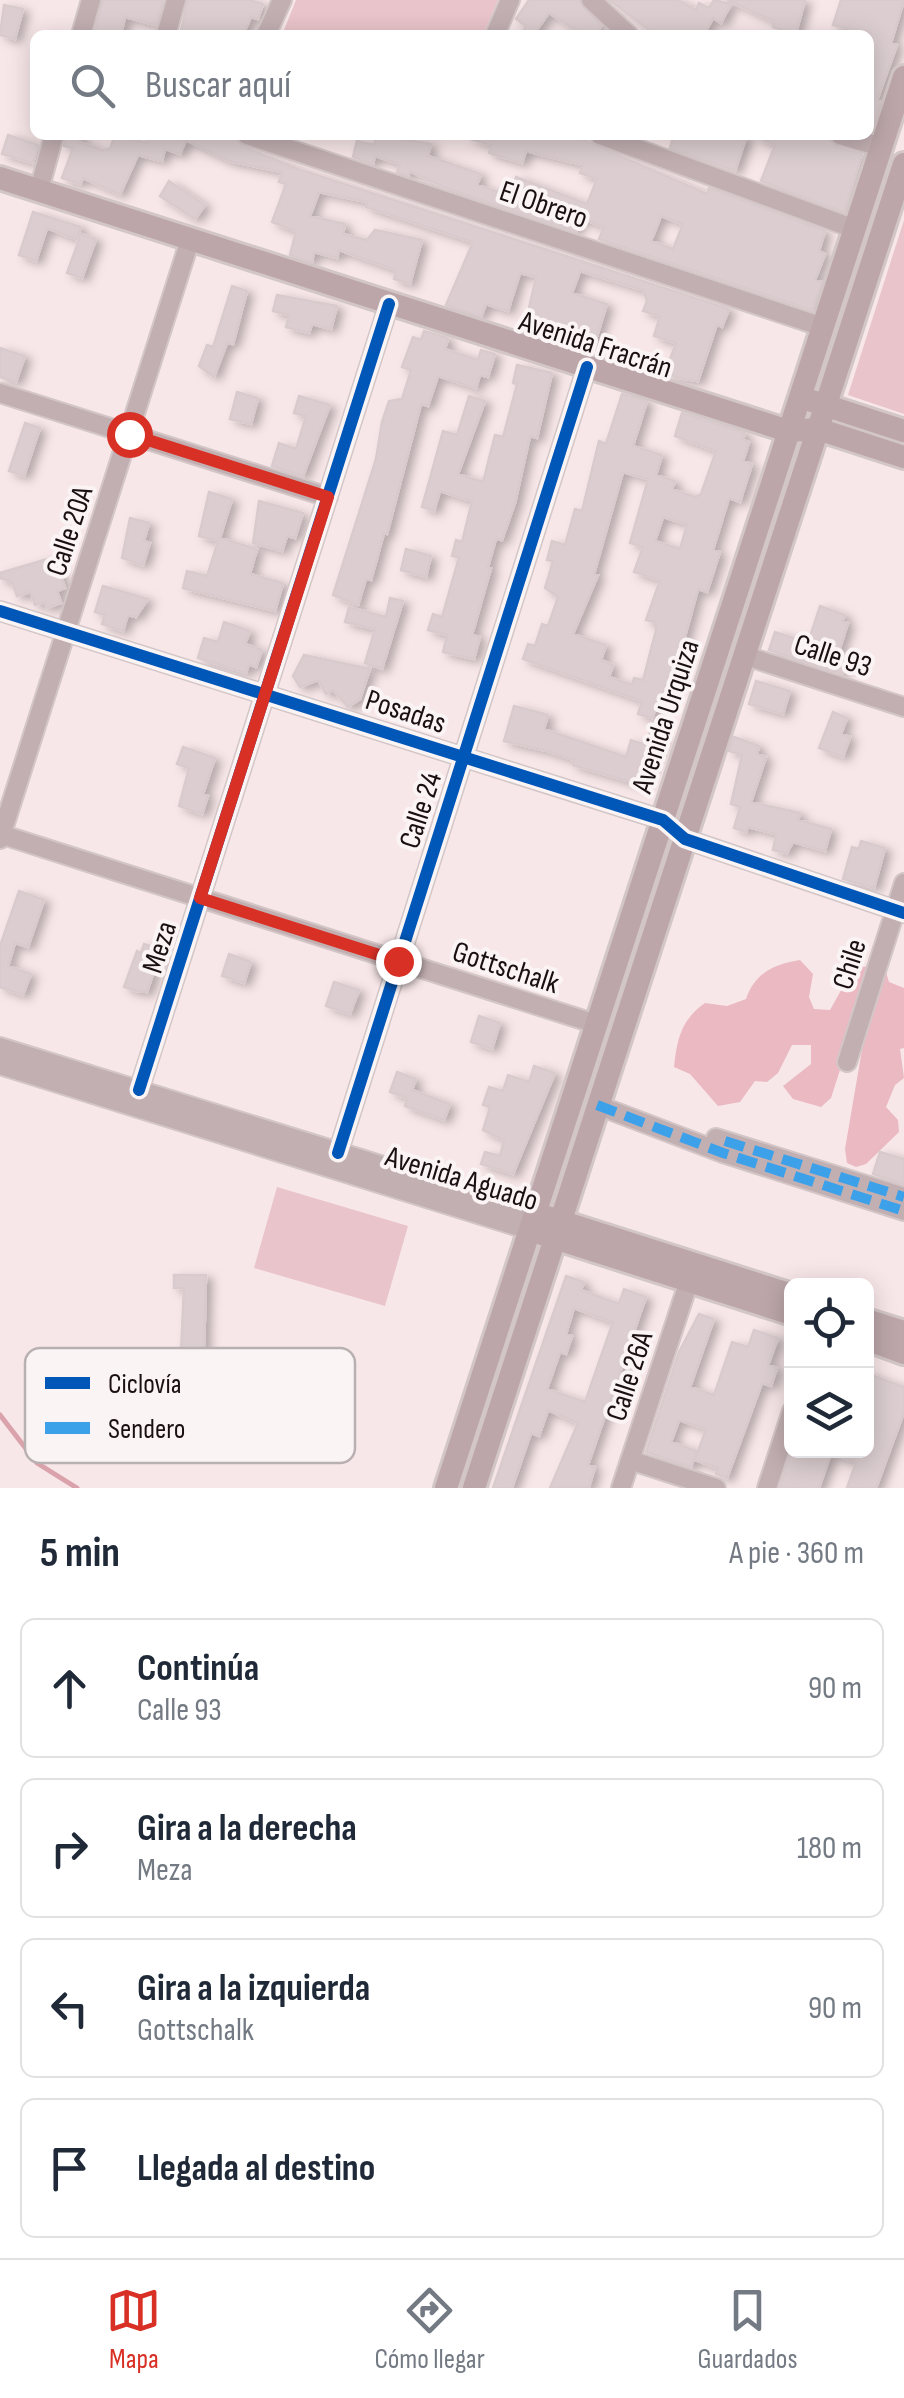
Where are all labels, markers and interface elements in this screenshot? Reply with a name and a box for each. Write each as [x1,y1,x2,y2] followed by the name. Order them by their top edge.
[30,30,874,140] search box
[65,58,120,113] icon: search
[145,63,291,108] text: Buscar aquí
[495,173,592,237] street label: El Obrero
[514,303,677,387] street label: Avenida Fracrán
[107,412,153,458] route start
[39,482,101,581] street label: Calle 20A
[789,627,876,685] street label: Calle 93
[624,635,708,798] street label: Avenida Urquiza
[361,682,450,742] street label: Posadas
[392,768,450,853] street label: Calle 24
[135,917,185,978] street label: Meza
[448,934,564,1002] street label: Gottschalk
[825,935,875,994] street label: Chile
[376,939,422,985] route end
[380,1138,542,1219] street label: Avenida Aguado
[784,1278,874,1458] map controls
[784,1278,874,1368] button: locate
[599,1327,661,1426] street label: Calle 26A
[25,1348,355,1463] legend
[108,1368,181,1401] text: Ciclovía
[784,1368,874,1458] button: layers
[108,1413,185,1446] text: Sendero
[40,1528,120,1579] text: 5 min
[729,1534,864,1573] text: A pie · 360 m
[137,1646,259,1691] text: Continúa
[42,1661,97,1716] icon: ahead
[808,1669,862,1708] text: 90 m
[137,1691,222,1730] text: Calle 93
[137,1806,357,1851] text: Gira a la derecha
[42,1821,97,1876] icon: right
[797,1829,862,1868] text: 180 m
[137,1851,193,1890] text: Meza
[137,1966,370,2011] text: Gira a la izquierda
[42,1981,97,2036] icon: left
[808,1989,862,2028] text: 90 m
[137,2011,254,2050] text: Gottschalk
[42,2141,97,2196] icon: arrive
[137,2146,375,2191] text: Llegada al destino
[106,2283,161,2376] tab: Mapa
[374,2283,485,2376] tab: Cómo llegar
[698,2283,798,2376] tab: Guardados

